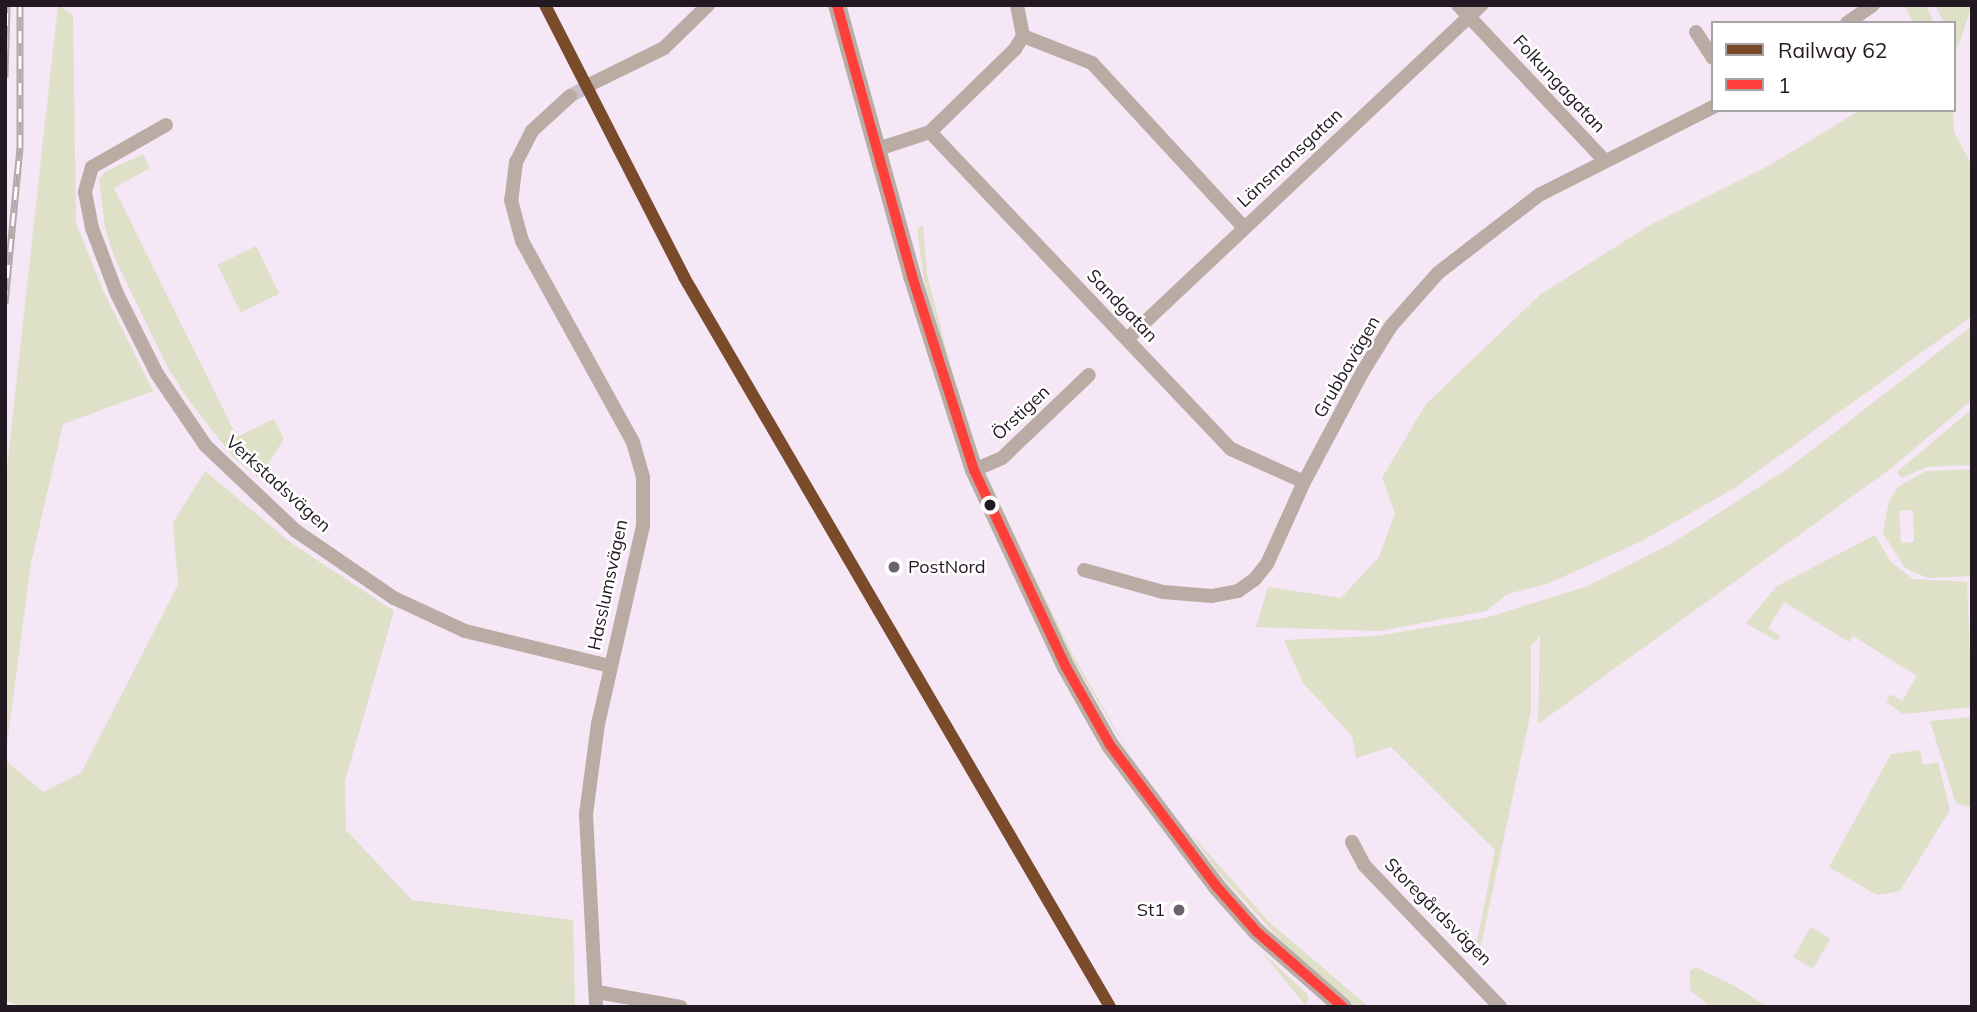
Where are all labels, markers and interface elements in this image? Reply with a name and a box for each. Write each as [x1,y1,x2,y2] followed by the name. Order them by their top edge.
[1711,21,1956,112] legend
[1508,31,1610,137] street label: Folkungagatan
[1778,37,1887,63] text: Railway 62
[1778,72,1791,98] text: 1
[1233,104,1347,212] street label: Länsmansgatan
[1082,265,1162,347] street label: Sandgatan
[1309,312,1385,422] street label: Grubbavägen
[988,381,1054,445] street label: Örstigen
[221,431,335,537] street label: Verkstadsvägen
[983,498,997,512] unlabelled marker
[584,518,632,652] street label: Hasslumsvägen
[908,556,986,578] place label: PostNord
[886,559,902,575] marker: PostNord
[1380,854,1496,970] street label: Storegårdsvägen
[1137,899,1165,921] place label: St1
[1171,902,1187,918] marker: St1

